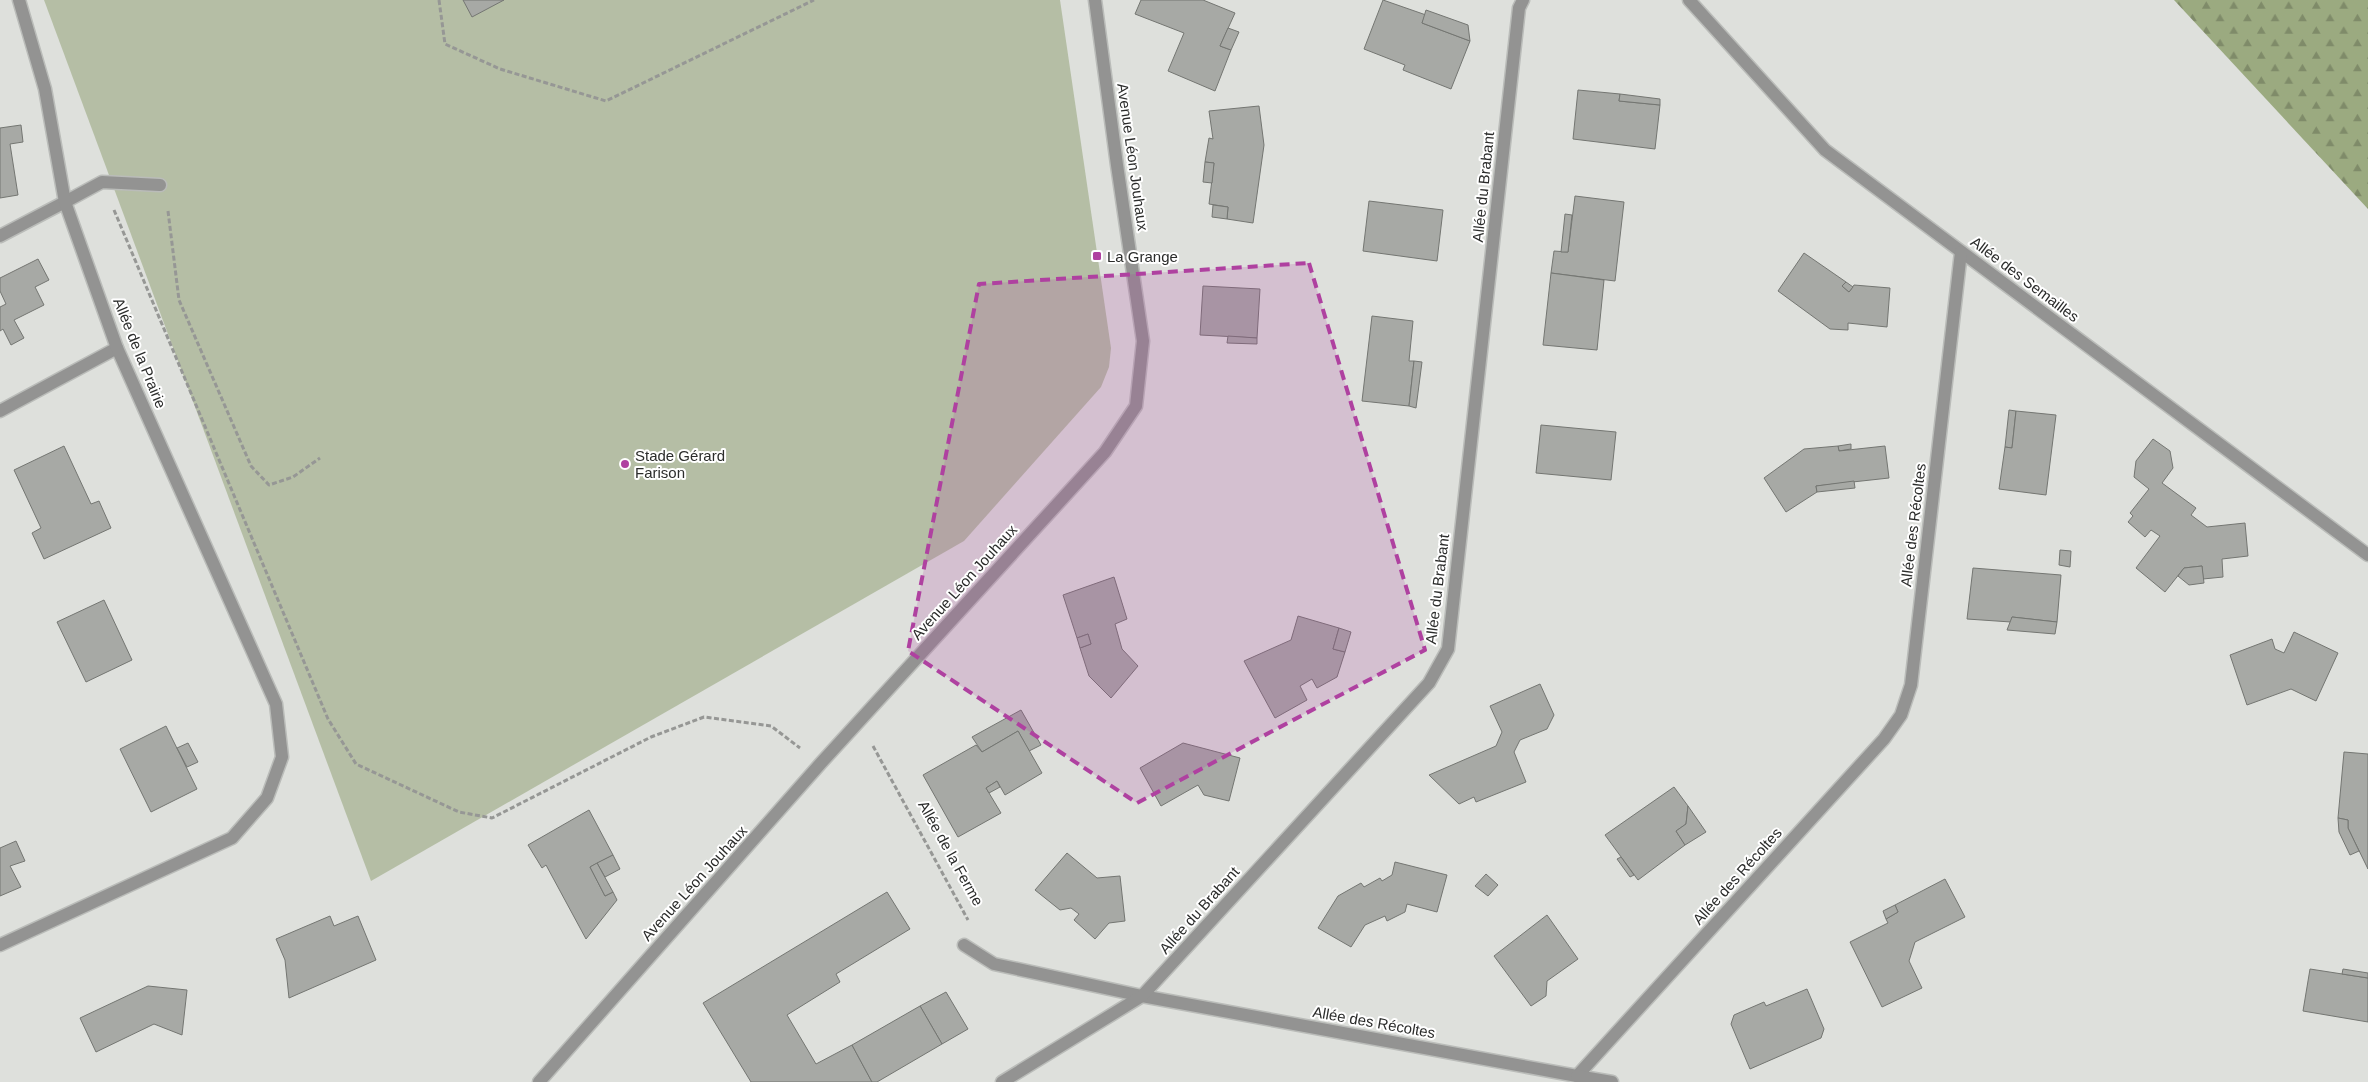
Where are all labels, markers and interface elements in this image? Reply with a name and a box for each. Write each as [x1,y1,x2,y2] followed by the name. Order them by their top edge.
[1114,82,1152,232] street label: Avenue Léon Jouhaux
[1469,130,1497,243] street label: Allée du Brabant
[1968,233,2082,325] street label: Allée des Semailles
[1107,248,1178,265] place label: La Grange
[1091,250,1103,262] marker: La Grange
[110,295,170,411] street label: Allée de la Prairie
[635,447,725,481] place label: Stade Gérard Farison
[619,458,631,470] marker: Stade Gérard Farison
[1897,462,1929,588] street label: Allée des Récoltes
[908,521,1021,643] street label: Avenue Léon Jouhaux
[1422,532,1452,645] street label: Allée du Brabant
[915,797,987,909] street label: Allée de la Ferme
[638,822,751,944] street label: Avenue Léon Jouhaux
[1689,824,1785,928] street label: Allée des Récoltes
[1156,862,1243,957] street label: Allée du Brabant
[1311,1003,1437,1041] street label: Allée des Récoltes

